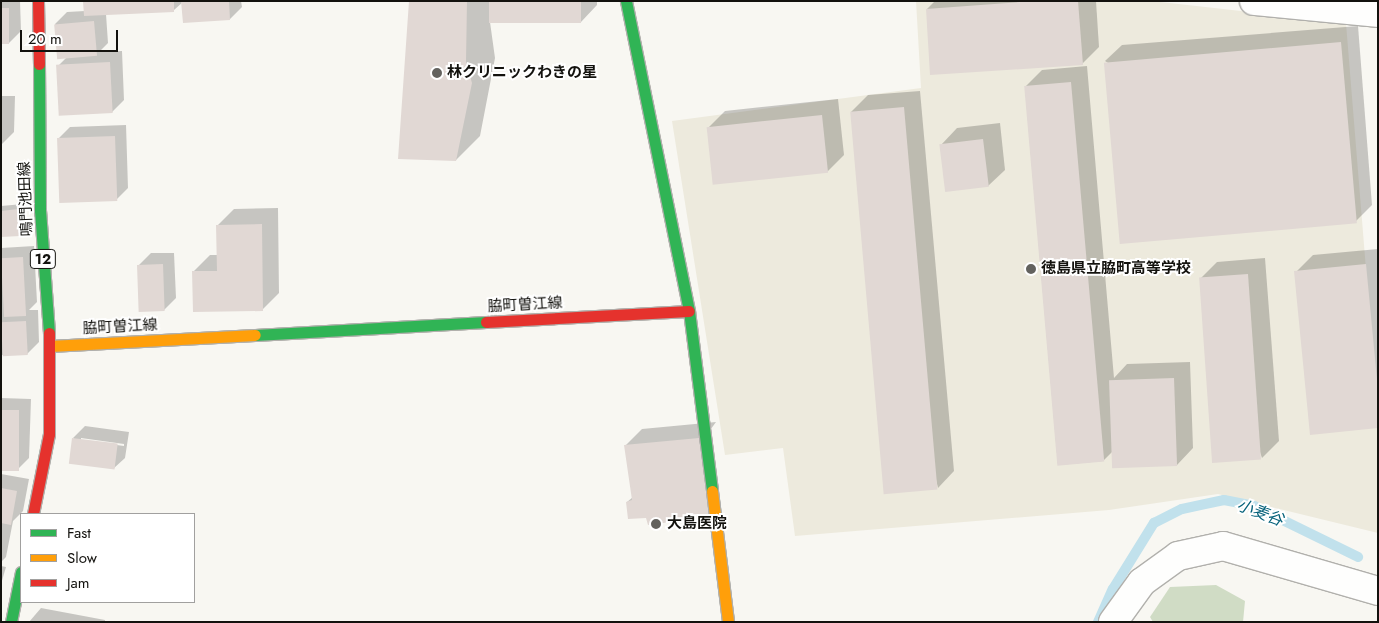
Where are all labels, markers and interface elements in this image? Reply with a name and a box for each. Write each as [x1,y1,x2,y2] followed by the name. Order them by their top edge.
[22,20,120,52] scale bar
[28,28,62,50] text: 20 m
[447,64,597,82] place label: 林クリニックわきの星
[431,67,443,79] marker: 林クリニックわきの星
[16,161,36,237] street label: 鳴門池田線
[29,248,57,270] road number: 12
[1041,260,1191,278] place label: 徳島県立脇町高等学校
[1025,263,1037,275] marker: 徳島県立脇町高等学校
[487,294,563,316] street label: 脇町曽江線
[82,316,158,338] street label: 脇町曽江線
[1234,495,1286,531] water label: 小麦谷
[20,513,195,603] legend
[667,515,727,533] place label: 大島医院
[649,517,663,531] marker: 大島医院
[67,522,91,544] text: Fast
[67,547,97,569] text: Slow
[67,572,90,594] text: Jam

